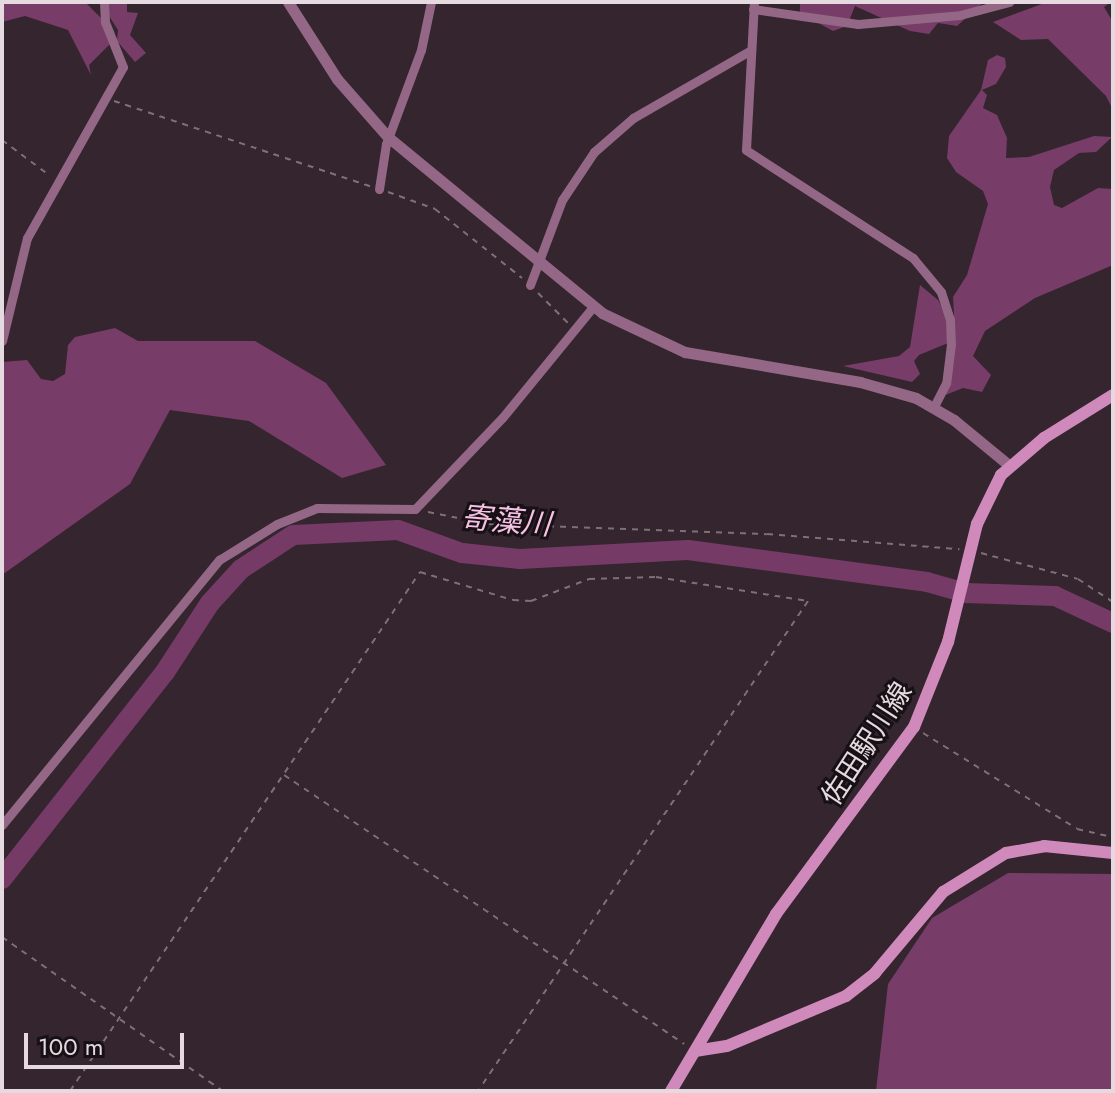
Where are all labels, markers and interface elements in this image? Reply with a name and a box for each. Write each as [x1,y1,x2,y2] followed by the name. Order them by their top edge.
[460,499,552,543] water label: 寄藻川
[815,676,919,812] street label: 佐田駅川線
[28,1017,188,1067] scale bar
[38,1029,104,1064] text: 100 m

